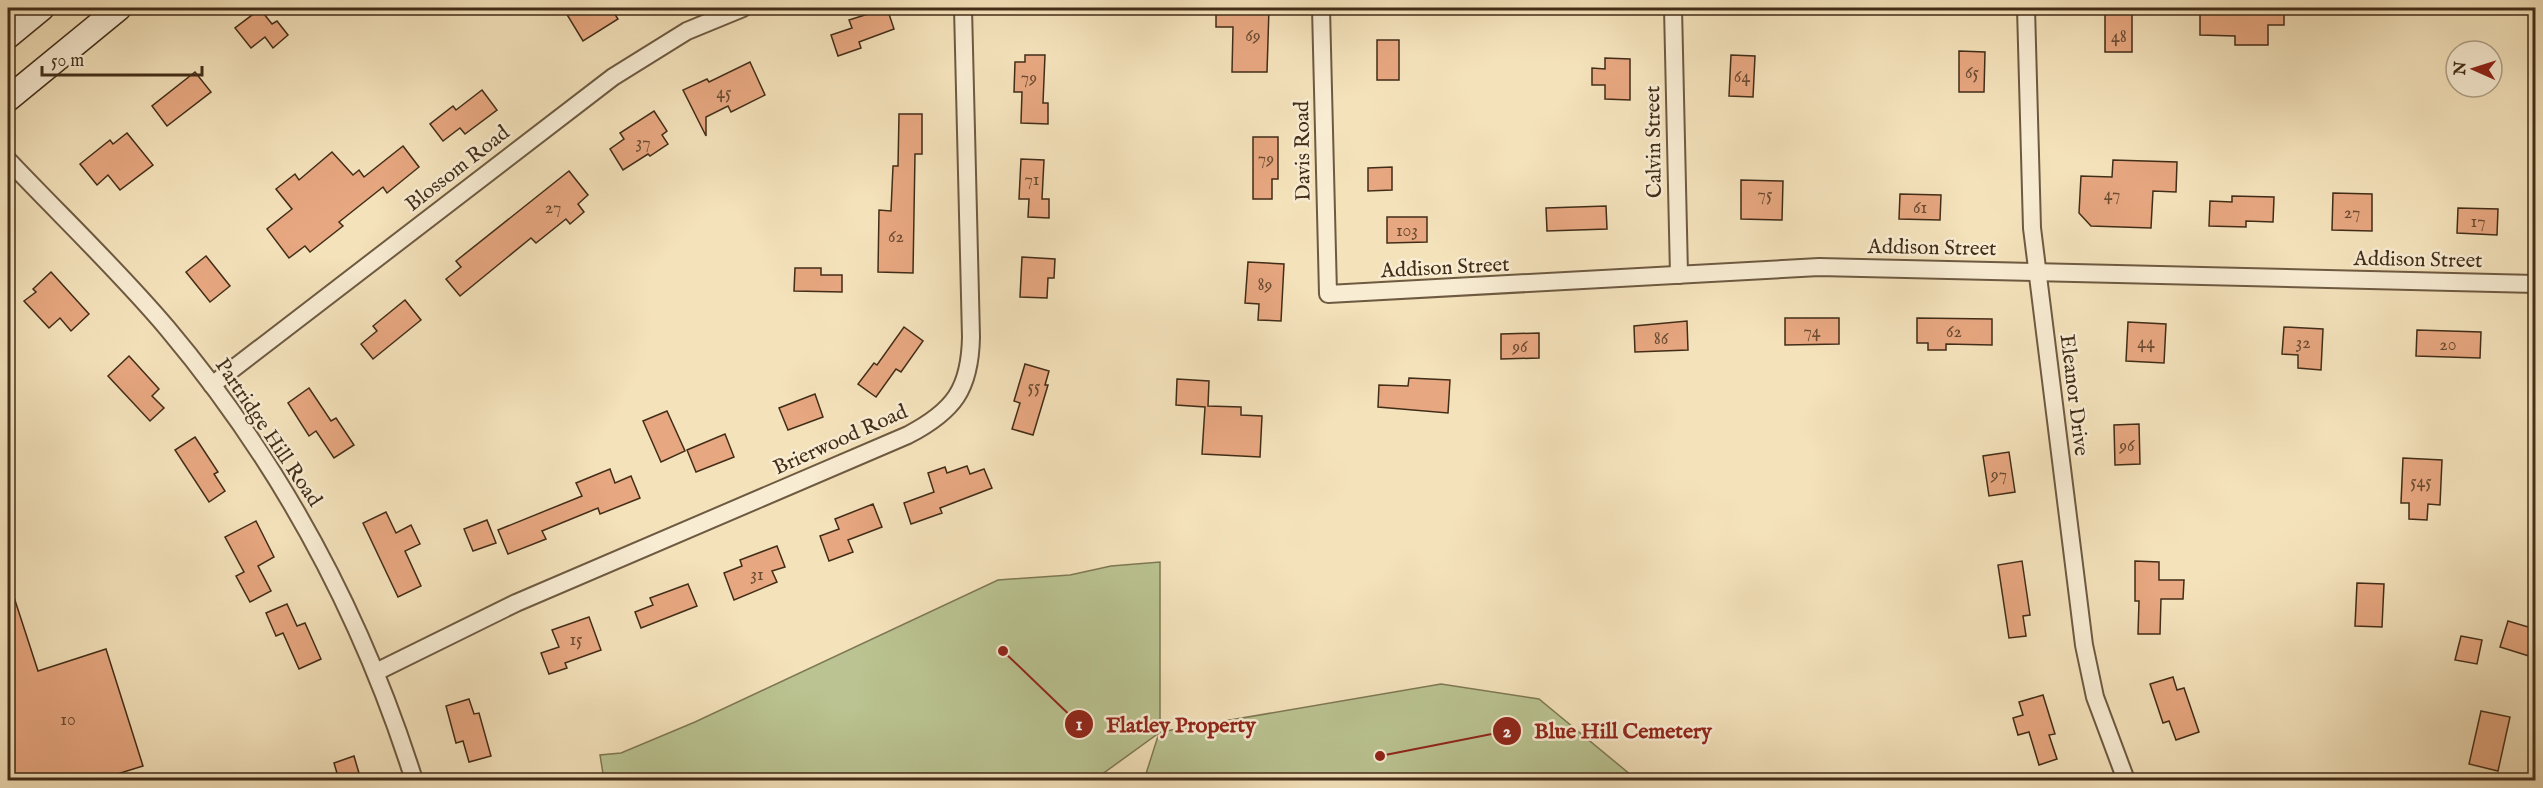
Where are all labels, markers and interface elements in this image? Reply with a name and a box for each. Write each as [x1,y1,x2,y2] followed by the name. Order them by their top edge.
[1245,25,1261,48] house number: 69
[2111,26,2127,49] house number: 48
[42,39,202,77] scale bar
[2444,39,2504,99] north arrow
[51,50,84,73] text: 50 m
[2451,61,2471,77] text: N
[1965,62,1980,85] house number: 65
[1734,66,1750,89] house number: 64
[1021,67,1037,90] house number: 79
[716,82,732,105] house number: 45
[1640,86,1669,198] street label: Calvin Street
[1289,100,1318,201] street label: Davis Road
[400,120,516,218] street label: Blossom Road
[635,132,651,155] house number: 37
[1258,148,1274,171] house number: 79
[1024,169,1040,192] house number: 71
[1758,184,1773,207] house number: 75
[2104,184,2120,207] house number: 47
[545,197,561,220] house number: 27
[1913,197,1927,220] house number: 61
[2344,202,2360,225] house number: 27
[2470,211,2486,234] house number: 17
[1396,220,1418,243] house number: 103
[888,226,904,249] house number: 62
[1866,234,1997,263] street label: Addison Street
[2352,246,2483,275] street label: Addison Street
[1379,252,1510,285] street label: Addison Street
[1258,274,1272,297] house number: 89
[1803,321,1821,344] house number: 74
[1946,321,1962,344] house number: 62
[1654,328,1669,351] house number: 86
[2137,332,2155,355] house number: 44
[2295,332,2311,355] house number: 32
[2053,333,2094,458] street label: Eleanor Drive
[2439,334,2457,357] house number: 20
[1511,336,1528,359] house number: 96
[208,353,328,513] street label: Partridge Hill Road
[1027,376,1041,399] house number: 55
[769,398,913,482] street label: Brierwood Road
[2118,435,2135,458] house number: 96
[1990,464,2007,487] house number: 97
[2410,471,2432,494] house number: 545
[750,564,764,587] house number: 31
[569,629,583,652] house number: 15
[1064,704,1268,744] callout: Flatley Property
[60,709,76,732] house number: 10
[1492,711,1724,751] callout: Blue Hill Cemetery
[1106,712,1257,740] text: Flatley Property
[1076,714,1083,737] text: 1
[1534,718,1713,746] text: Blue Hill Cemetery
[1503,721,1512,744] text: 2

